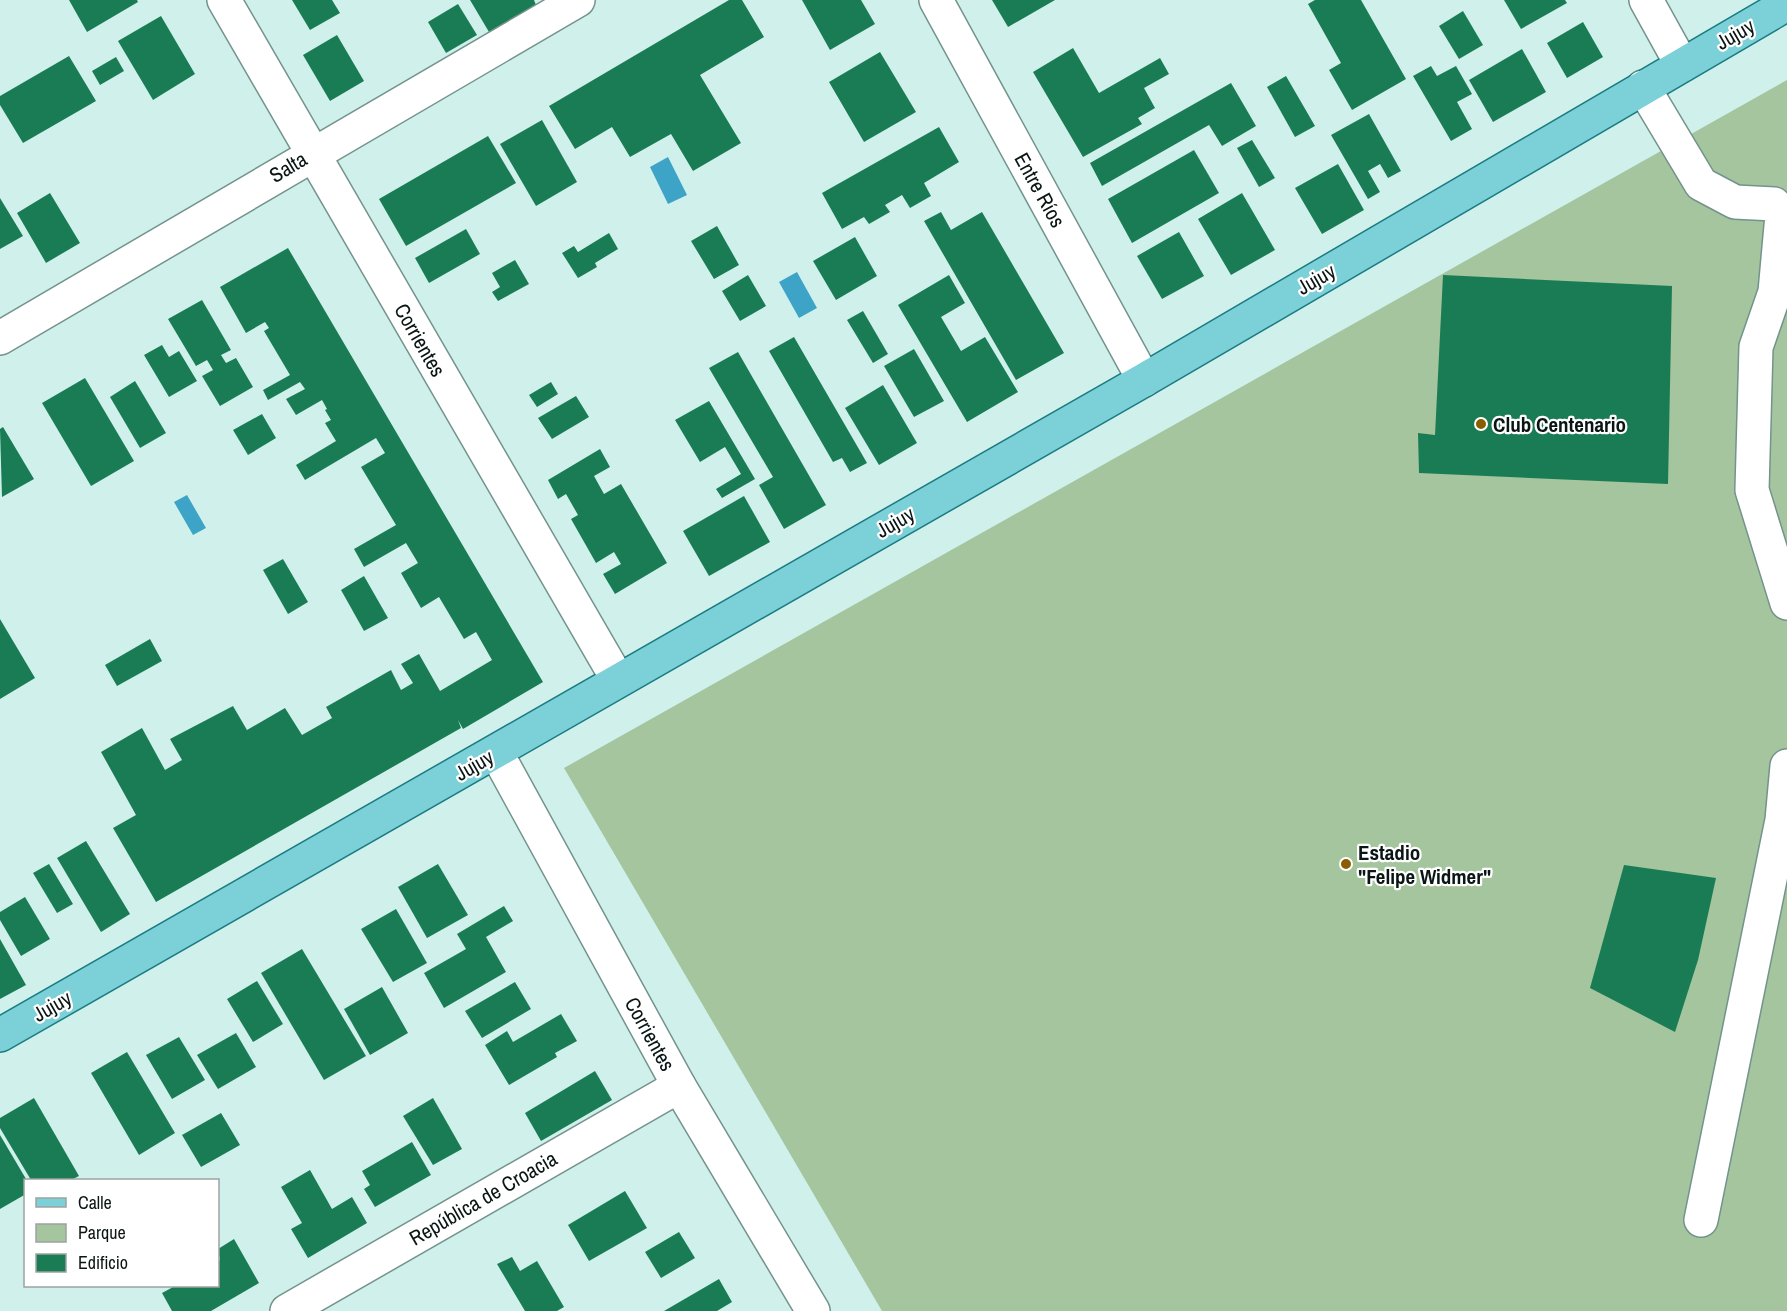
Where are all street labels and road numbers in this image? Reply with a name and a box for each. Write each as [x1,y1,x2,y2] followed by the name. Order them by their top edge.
[1710,11,1760,57] street label: Jujuy
[264,144,313,190] street label: Salta
[1008,147,1072,233] street label: Entre Ríos
[1291,256,1341,302] street label: Jujuy
[387,298,453,382] street label: Corrientes
[870,499,920,545] street label: Jujuy
[449,742,499,788] street label: Jujuy
[27,983,77,1029] street label: Jujuy
[618,992,682,1076] street label: Corrientes
[404,1144,563,1252] street label: República de Croacia

